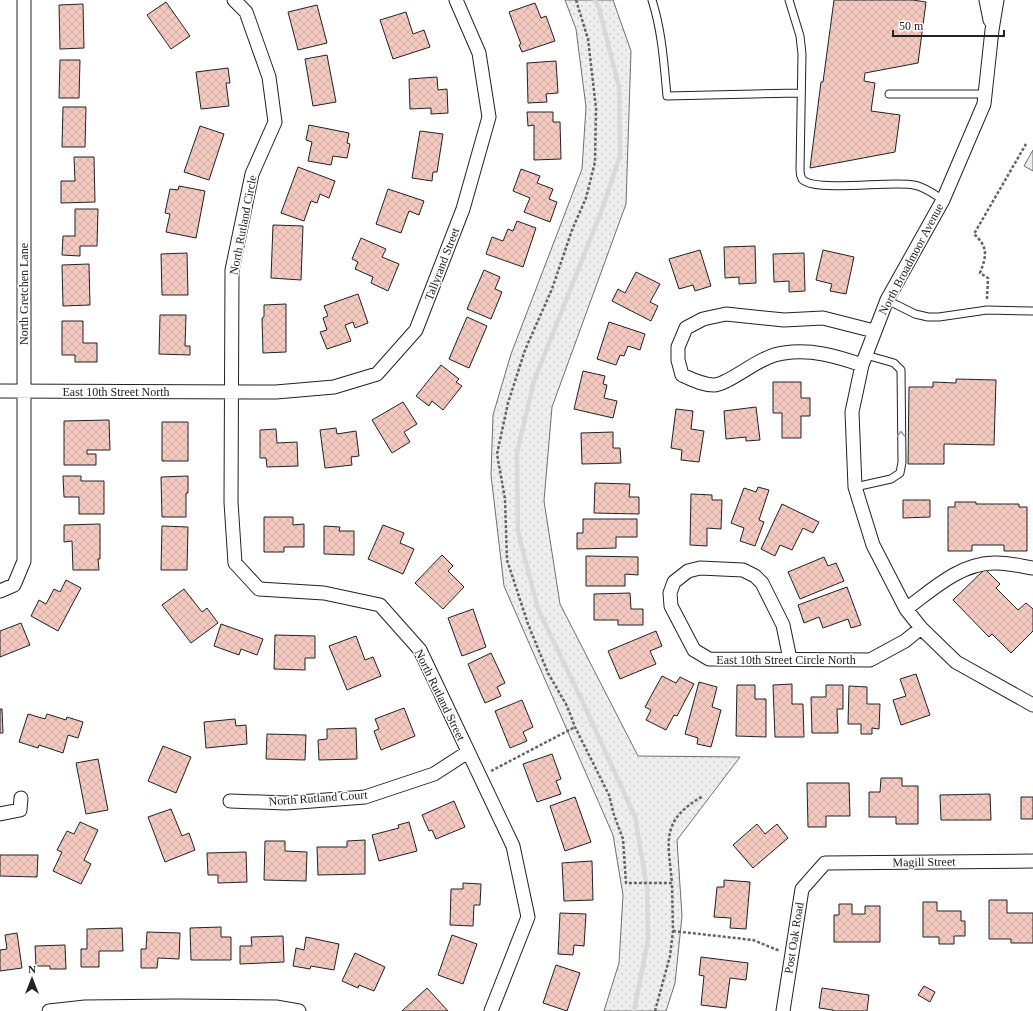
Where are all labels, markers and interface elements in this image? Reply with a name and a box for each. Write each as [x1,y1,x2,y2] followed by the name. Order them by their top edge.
[893,12,1004,38] scale bar
[899,19,924,33] text: 50 m
[226,174,260,276] street label: North Rutland Circle
[876,201,946,317] street label: North Broadmoor Avenue
[422,225,463,302] street label: Tallyrand Street
[17,243,31,345] street label: North Gretchen Lane
[63,385,169,399] street label: East 10th Street North
[897,431,905,437] one-way arrow
[412,647,468,744] street label: North Rutland Street
[716,653,856,667] street label: East 10th Street Circle North
[268,788,369,808] street label: North Rutland Court
[892,854,956,870] street label: Magill Street
[781,901,807,975] street label: Post Oak Road
[12,959,52,999] north arrow
[28,963,36,975] text: N

